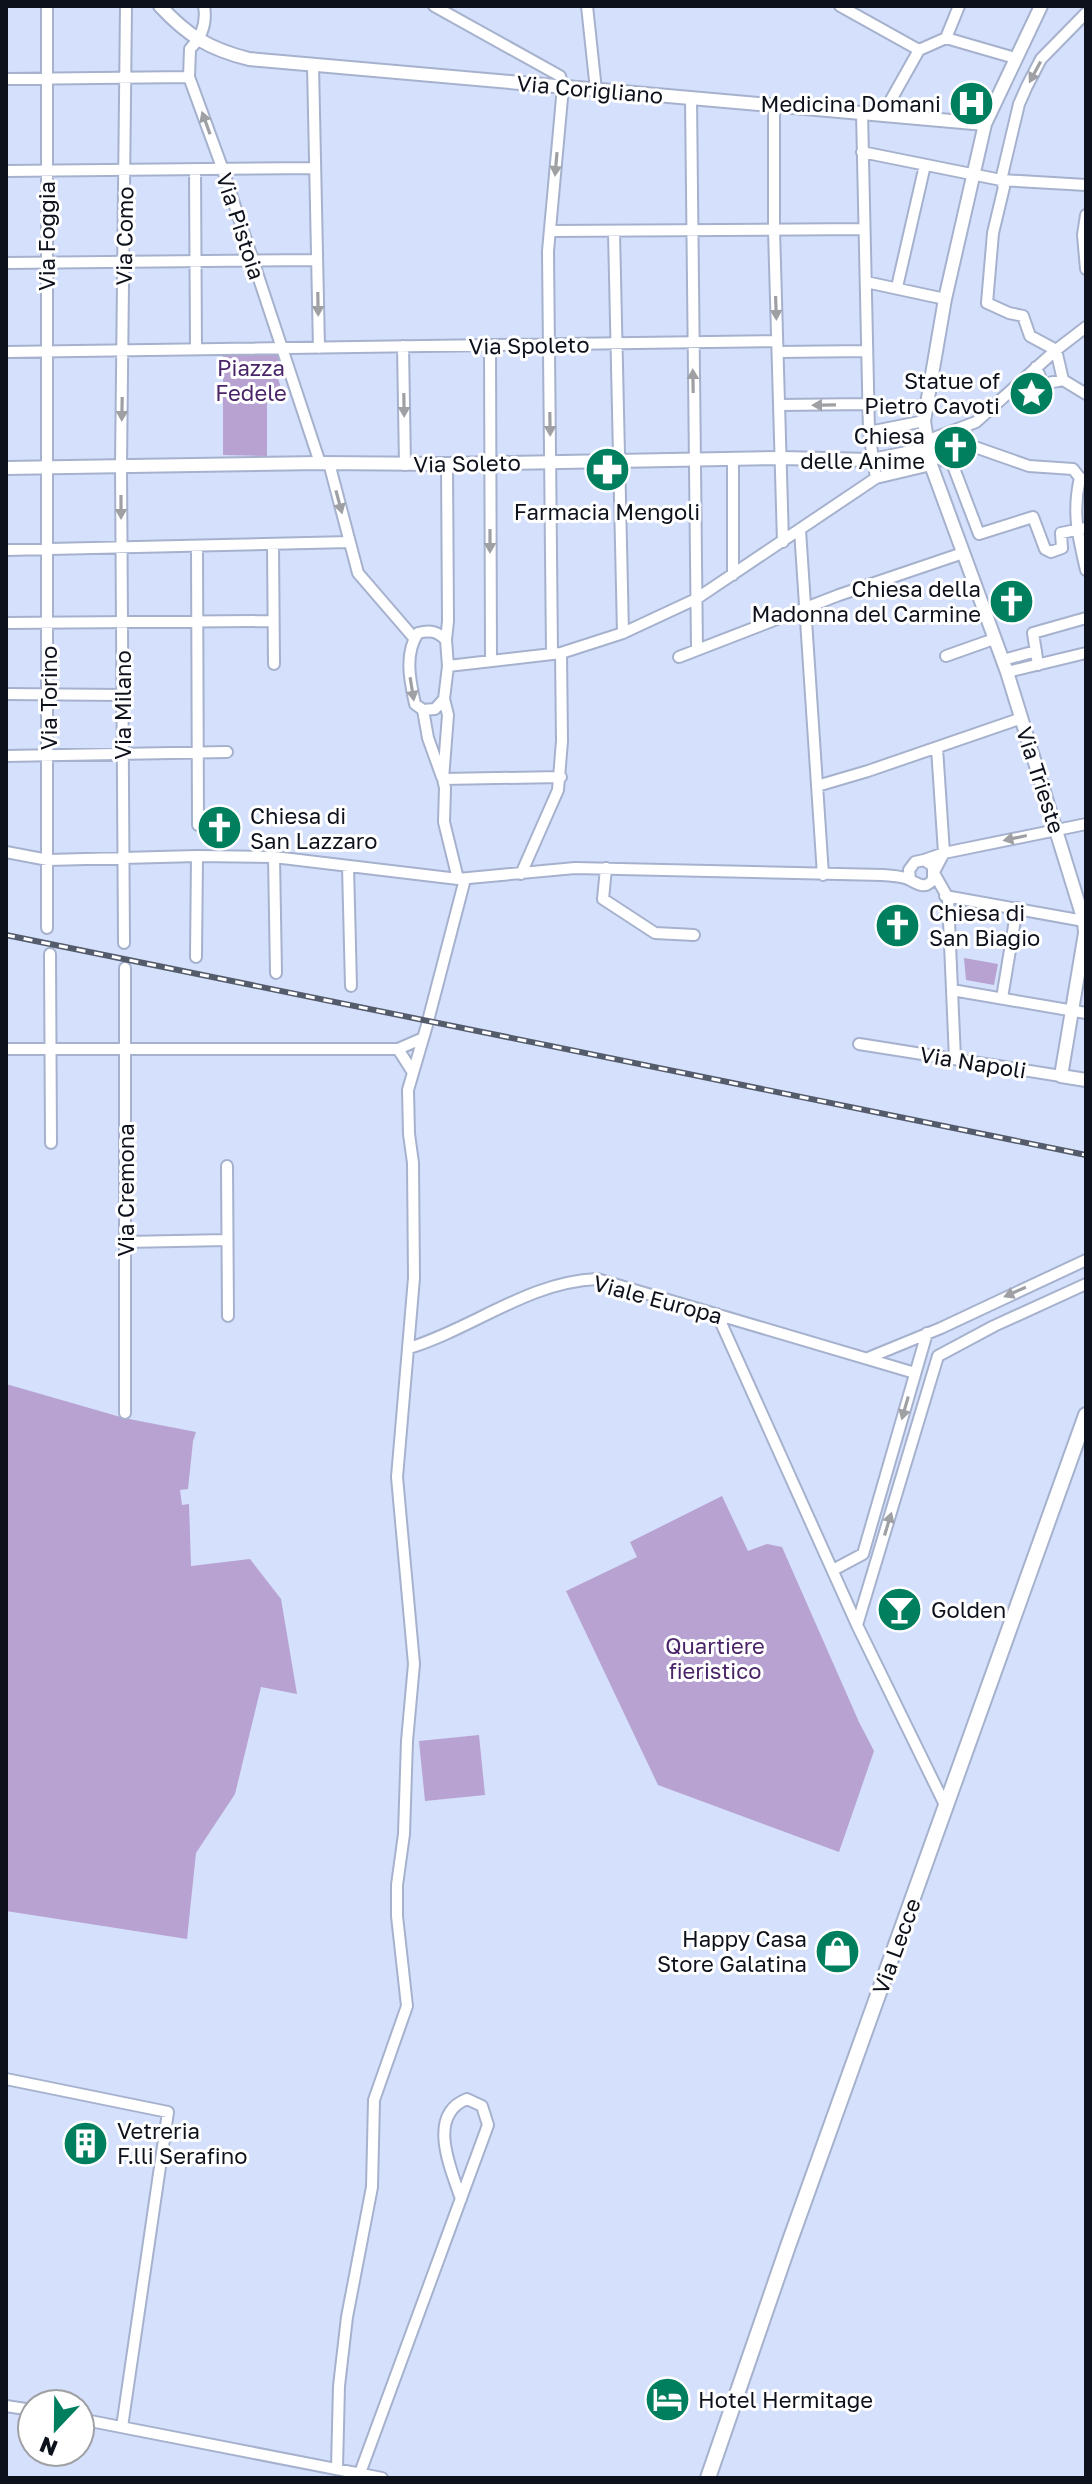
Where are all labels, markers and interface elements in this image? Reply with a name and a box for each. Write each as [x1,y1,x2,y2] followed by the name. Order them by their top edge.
[1028,60,1041,83] one-way arrow
[516,69,664,109] street label: Via Corigliano
[948,79,996,127] hospital icon: Medicina Domani
[761,90,941,117] place label: Medicina Domani
[199,111,212,135] one-way arrow
[550,152,563,177] one-way arrow
[211,169,271,283] street label: Via Pistoia
[33,181,60,291] street label: Via Foggia
[110,186,138,286] street label: Via Como
[311,292,324,317] one-way arrow
[770,296,782,321] one-way arrow
[468,330,590,360] street label: Via Spoleto
[215,354,287,406] park label: Piazza Fedele
[864,367,1000,419] place label: Statue of Pietro Cavoti
[687,368,700,393] one-way arrow
[1007,369,1055,417] place icon: Statue of Pietro Cavoti
[398,393,410,418] one-way arrow
[116,397,128,422] one-way arrow
[811,399,836,411] one-way arrow
[544,412,556,437] one-way arrow
[800,422,925,474] place label: Chiesa delle Anime
[932,424,980,472] church icon: Chiesa delle Anime
[583,446,631,494] pharmacy icon: Farmacia Mengoli
[413,449,521,477] street label: Via Soleto
[334,490,346,515] one-way arrow
[115,495,127,520] one-way arrow
[514,498,700,525] place label: Farmacia Mengoli
[484,529,496,554] one-way arrow
[751,575,981,627] place label: Chiesa della Madonna del Carmine
[988,577,1036,625] church icon: Chiesa della Madonna del Carmine
[35,646,62,750] street label: Via Torino
[109,650,136,760] street label: Via Milano
[407,677,419,702] one-way arrow
[1011,723,1071,837] street label: Via Trieste
[250,802,377,854] place label: Chiesa di San Lazzaro
[195,804,243,852] church icon: Chiesa di San Lazzaro
[1002,833,1027,845] one-way arrow
[929,899,1040,951] place label: Chiesa di San Biagio
[874,901,922,949] church icon: Chiesa di San Biagio
[918,1040,1028,1084] street label: Via Napoli
[112,1123,139,1257] street label: Via Cremona
[591,1269,725,1329] street label: Viale Europa
[1003,1286,1027,1299] one-way arrow
[898,1396,911,1420] one-way arrow
[882,1511,895,1535] one-way arrow
[876,1585,924,1633] bar icon: Golden
[931,1596,1006,1623] place label: Golden
[665,1632,765,1684] park label: Quartiere fieristico
[866,1894,926,1998] street label: Via Lecce
[657,1925,807,1977] place label: Happy Casa Store Galatina
[814,1927,862,1975] shop icon: Happy Casa Store Galatina
[117,2117,247,2169] place label: Vetreria F.lli Serafino
[62,2119,110,2167] building icon: Vetreria F.lli Serafino
[643,2375,691,2423] hotel icon: Hotel Hermitage
[698,2386,873,2413] place label: Hotel Hermitage
[16,2388,96,2468] north arrow
[36,2431,61,2463] text: N

